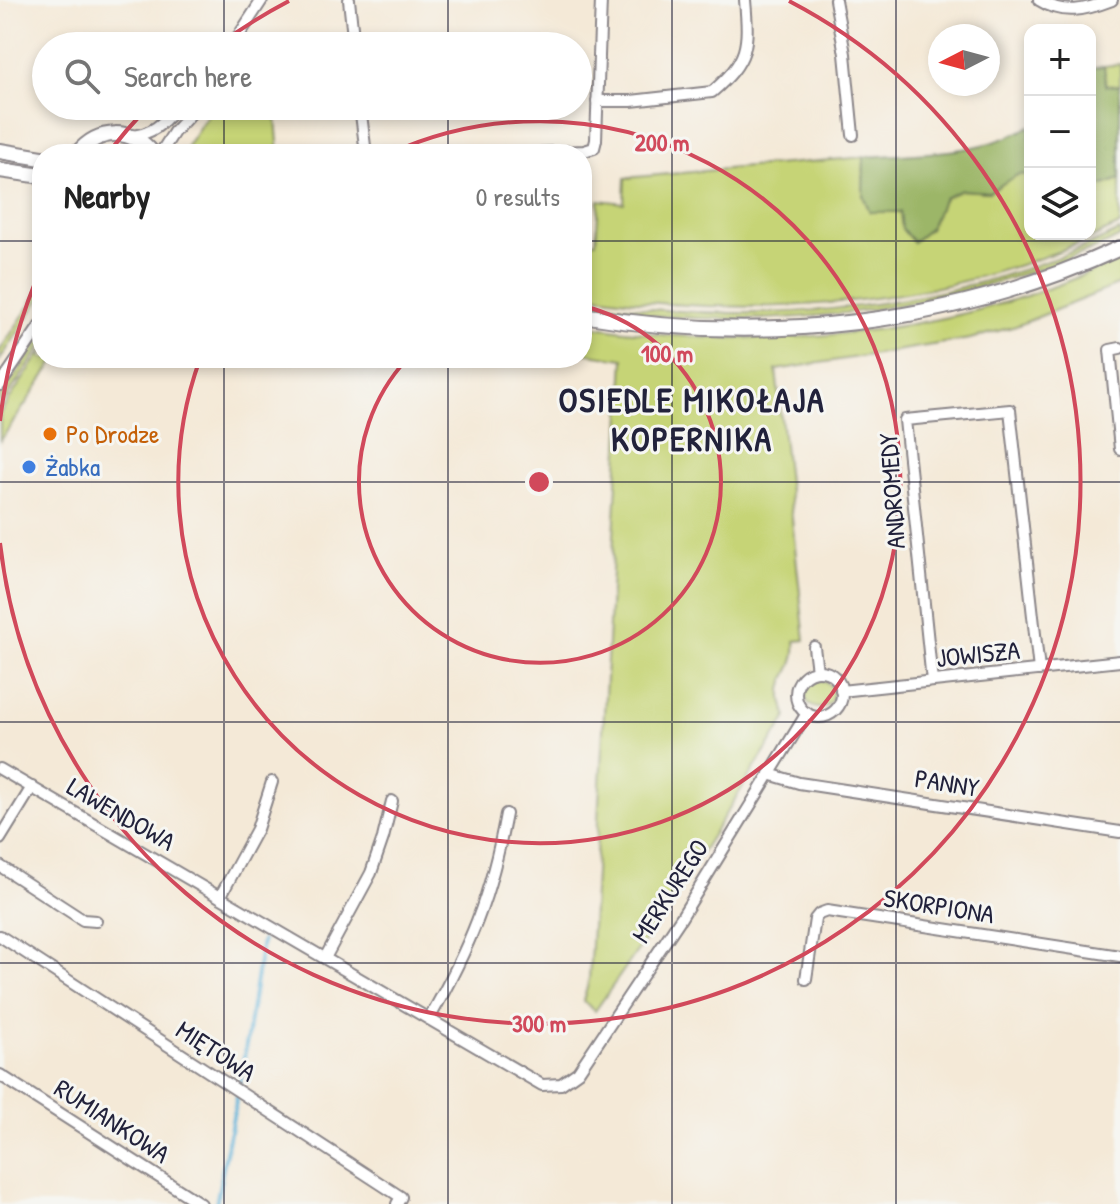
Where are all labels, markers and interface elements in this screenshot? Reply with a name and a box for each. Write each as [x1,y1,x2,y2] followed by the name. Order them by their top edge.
[928,24,1000,96] north arrow
[1024,24,1096,240] map controls
[1024,24,1096,96] button: +
[32,32,592,120] search box
[60,54,104,98] icon: search
[124,56,252,96] text: Search here
[1024,96,1096,168] button: −
[635,126,689,158] text: 200 m
[1024,168,1096,240] button: layers
[64,173,150,219] text: Nearby
[476,179,560,214] text: 0 results
[641,337,693,369] text: 100 m
[558,377,826,462] district label: OSIEDLE MIKOŁAJA KOPERNIKA
[66,416,159,451] place label: Po Drodze
[41,425,59,443] marker: Po Drodze
[870,431,913,550] street label: ANDROMEDY
[45,449,100,484] place label: Żabka
[20,458,38,476] marker: Żabka
[525,468,553,496] centre of rings
[934,632,1022,675] street label: JOWISZA
[913,760,982,805] street label: PANNY
[61,769,182,859] street label: LAWENDOWA
[623,832,716,949] street label: MERKUREGO
[881,880,997,932] street label: SKORPIONA
[512,1007,566,1039] text: 300 m
[170,1012,263,1089] street label: MIĘTOWA
[48,1070,177,1171] street label: RUMIANKOWA

